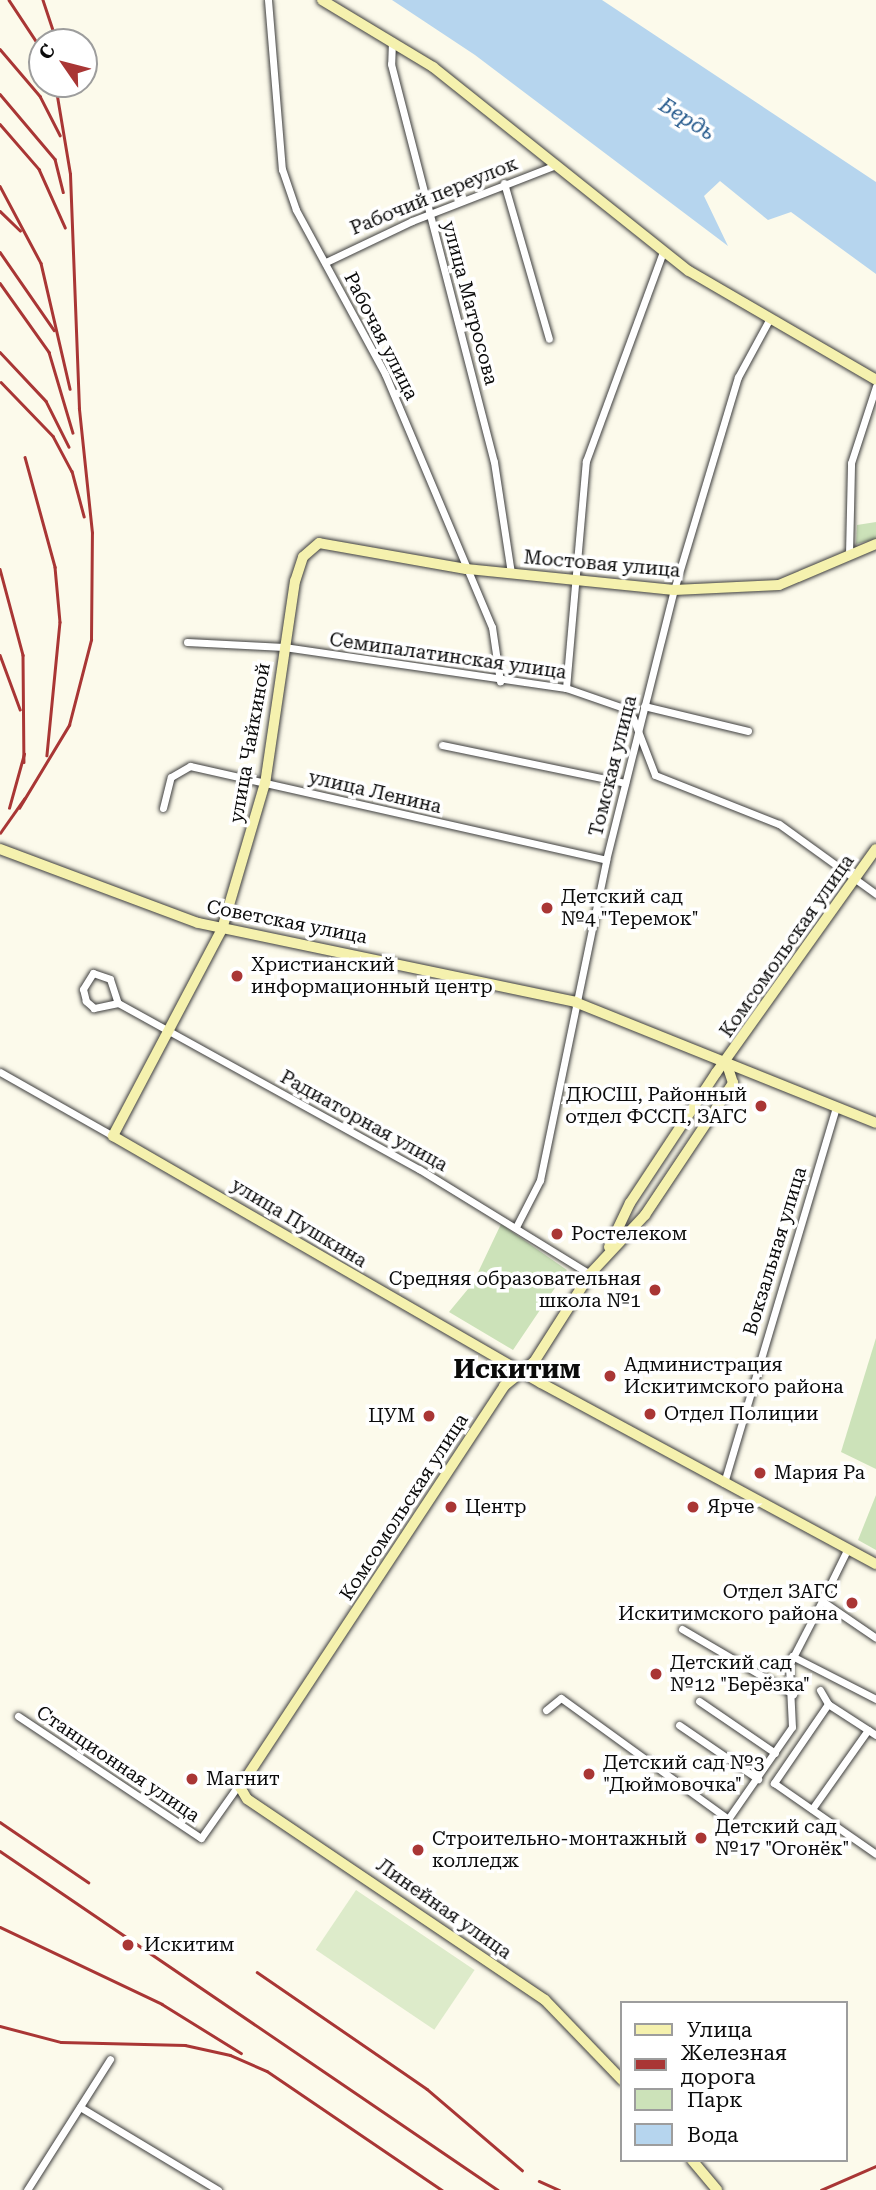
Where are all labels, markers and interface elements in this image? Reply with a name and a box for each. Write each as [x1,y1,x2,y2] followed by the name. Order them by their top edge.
[28,28,98,98] north arrow
[34,40,60,64] text: С
[654,92,720,146] water label: Бердь
[347,152,521,240] street label: Рабочий переулок
[437,218,503,388] street label: улица Матросова
[339,268,423,404] street label: Рабочая улица
[523,546,681,582] street label: Мостовая улица
[328,628,568,684] street label: Семипалатинская улица
[225,661,275,825] street label: улица Чайкиной
[584,693,642,839] street label: Томская улица
[306,766,444,818] street label: улица Ленина
[715,850,859,1042] street label: Комсомольская улица
[561,886,699,930] place label: Детский сад №4 "Теремок"
[205,895,369,949] street label: Советская улица
[539,900,555,916] marker: Детский сад №4 "Теремок"
[251,954,493,998] place label: Христианский информационный центр
[229,968,245,984] marker: Христианский информационный центр
[276,1065,452,1177] street label: Радиаторная улица
[565,1084,747,1128] place label: ДЮСШ, Районный отдел ФССП, ЗАГС
[753,1098,769,1114] marker: ДЮСШ, Районный отдел ФССП, ЗАГС
[738,1164,812,1338] street label: Вокзальная улица
[227,1174,371,1272] street label: улица Пушкина
[571,1223,687,1245] place label: Ростелеком
[549,1226,565,1242] marker: Ростелеком
[389,1268,641,1312] place label: Средняя образовательная школа №1
[647,1282,663,1298] marker: Средняя образовательная школа №1
[453,1354,581,1386] district label: Искитим
[624,1354,844,1398] place label: Администрация Искитимского района
[602,1368,618,1384] marker: Администрация Искитимского района
[664,1403,819,1425] place label: Отдел Полиции
[368,1405,415,1427] place label: ЦУМ
[642,1406,658,1422] marker: Отдел Полиции
[421,1408,437,1424] marker: ЦУМ
[335,1409,473,1605] street label: Комсомольская улица
[774,1462,865,1484] place label: Мария Ра
[752,1465,768,1481] marker: Мария Ра
[465,1496,527,1518] place label: Центр
[707,1496,754,1518] place label: Ярче
[443,1499,459,1515] marker: Центр
[685,1499,701,1515] marker: Ярче
[618,1581,838,1625] place label: Отдел ЗАГС Искитимского района
[844,1595,860,1611] marker: Отдел ЗАГС Искитимского района
[670,1652,810,1696] place label: Детский сад №12 "Берёзка"
[648,1666,664,1682] marker: Детский сад №12 "Берёзка"
[32,1701,204,1827] street label: Станционная улица
[603,1752,764,1796] place label: Детский сад №3 "Дюймовочка"
[581,1766,597,1782] marker: Детский сад №3 "Дюймовочка"
[206,1768,280,1790] place label: Магнит
[184,1771,200,1787] marker: Магнит
[715,1816,849,1860] place label: Детский сад №17 "Огонёк"
[432,1828,687,1872] place label: Строительно-монтажный колледж
[693,1830,709,1846] marker: Детский сад №17 "Огонёк"
[410,1842,426,1858] marker: Строительно-монтажный колледж
[372,1854,516,1964] street label: Линейная улица
[144,1934,234,1956] place label: Искитим
[118,1935,138,1955] marker: Искитим
[620,2001,848,2162] legend
[687,2018,752,2042] text: Улица
[681,2041,787,2089] text: Железная дорога
[687,2088,743,2112] text: Парк
[687,2123,739,2147] text: Вода

